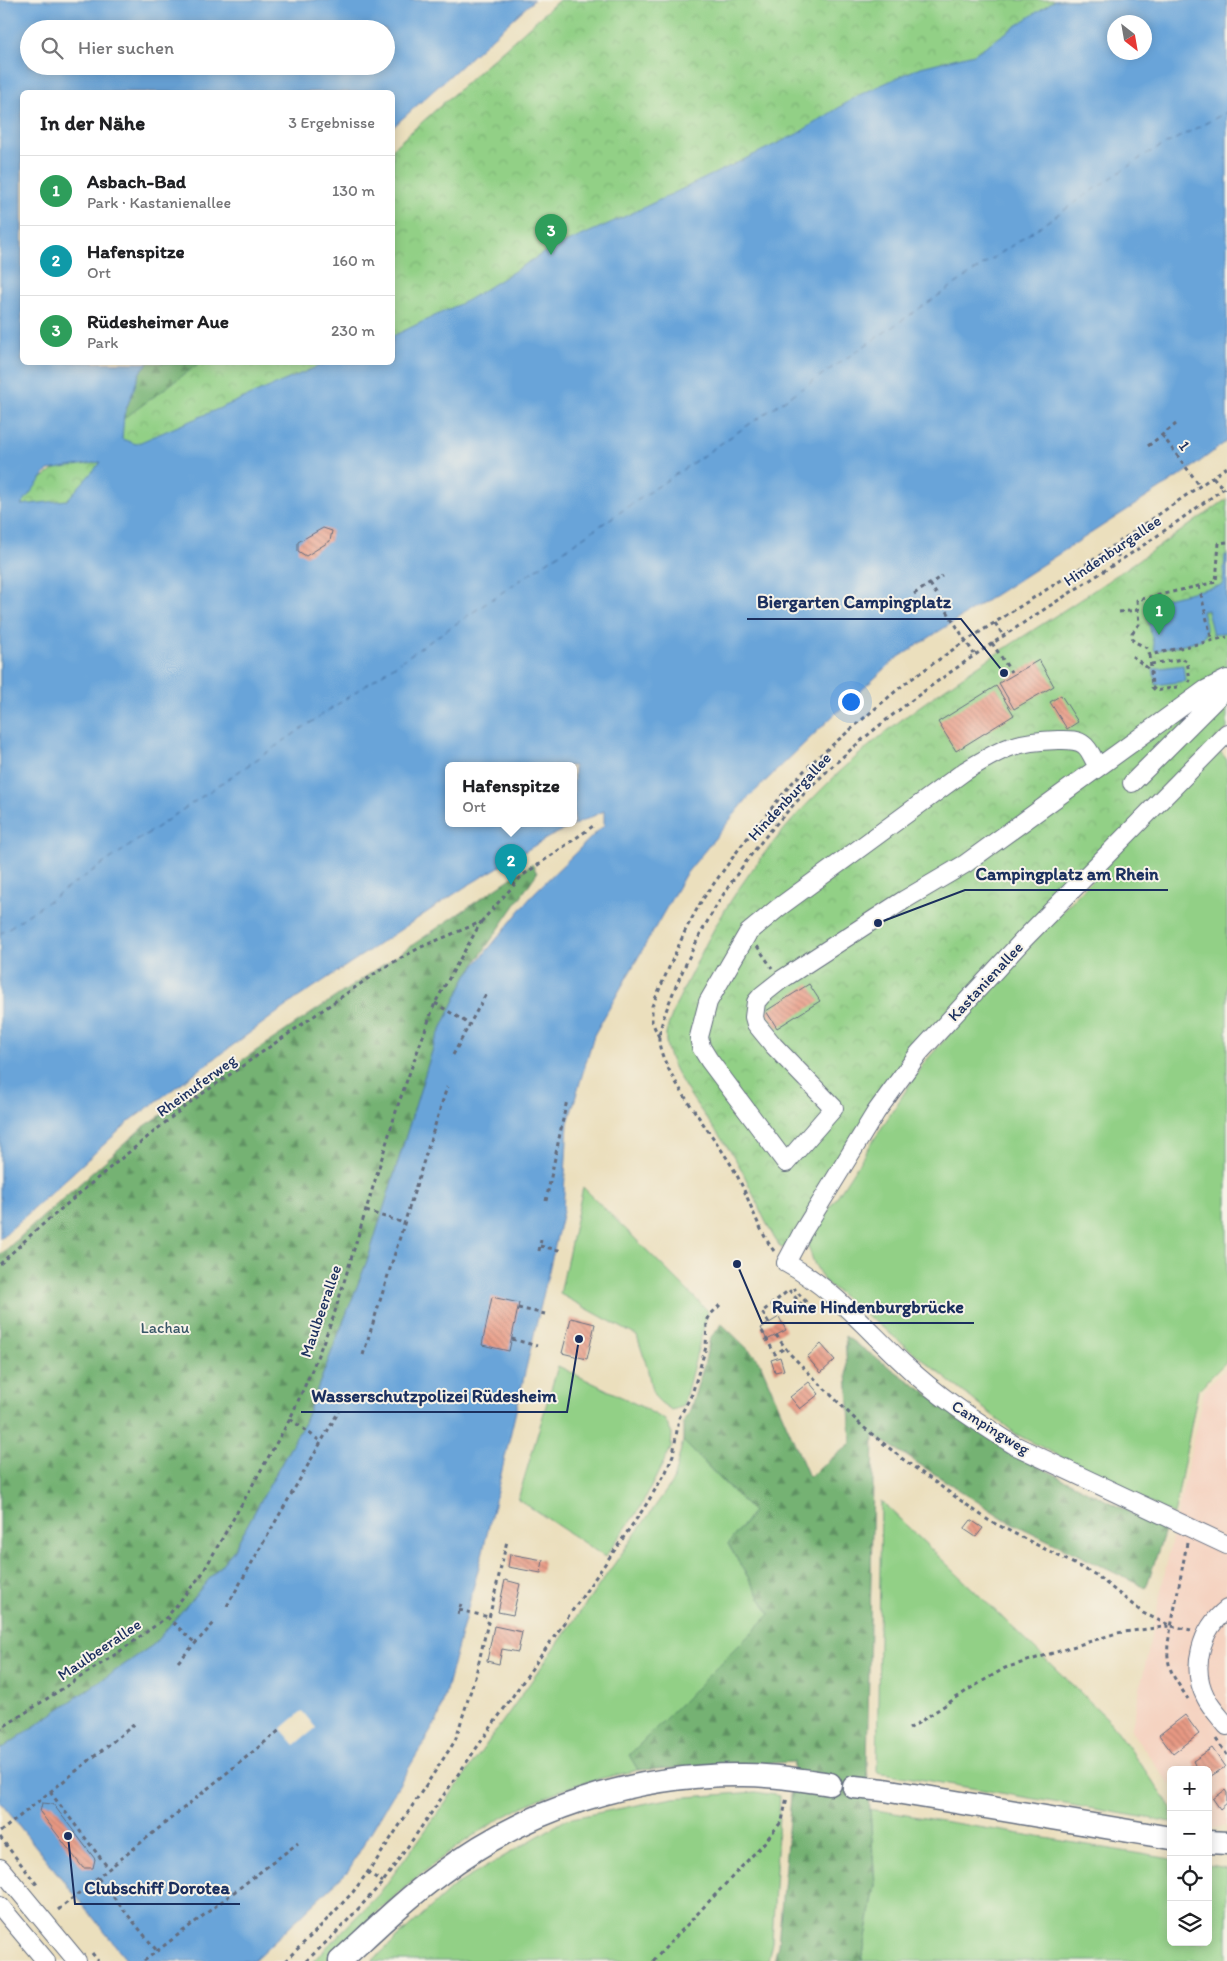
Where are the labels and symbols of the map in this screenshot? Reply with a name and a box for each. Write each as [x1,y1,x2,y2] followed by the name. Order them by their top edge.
[1107,15,1152,60] north arrow
[535,214,567,255] pin: 3
[1175,437,1195,454] street label: 1
[1060,511,1165,590] street label: Hindenburgallee
[747,586,961,619] callout: Biergarten Campingplatz
[757,591,952,613] text: Biergarten Campingplatz
[1143,594,1175,635] pin: 1
[838,689,864,715] your location
[744,748,835,844] street label: Hindenburgallee
[495,844,527,885] pin: 2
[965,857,1168,890] callout: Campingplatz am Rhein
[975,863,1159,885] text: Campingplatz am Rhein
[944,938,1027,1025] street label: Kastanienallee
[153,1050,241,1121] street label: Rheinuferweg
[296,1262,345,1360] street label: Maulbeerallee
[762,1290,974,1323] callout: Ruine Hindenburgbrücke
[772,1296,964,1318] text: Ruine Hindenburgbrücke
[141,1318,190,1337] park label: Lachau
[301,1379,567,1412] callout: Wasserschutzpolizei Rüdesheim
[311,1385,558,1407] text: Wasserschutzpolizei Rüdesheim
[948,1396,1034,1459] street label: Campingweg
[54,1615,145,1684] street label: Maulbeerallee
[75,1871,240,1904] callout: Clubschiff Dorotea
[84,1877,230,1899] text: Clubschiff Dorotea

